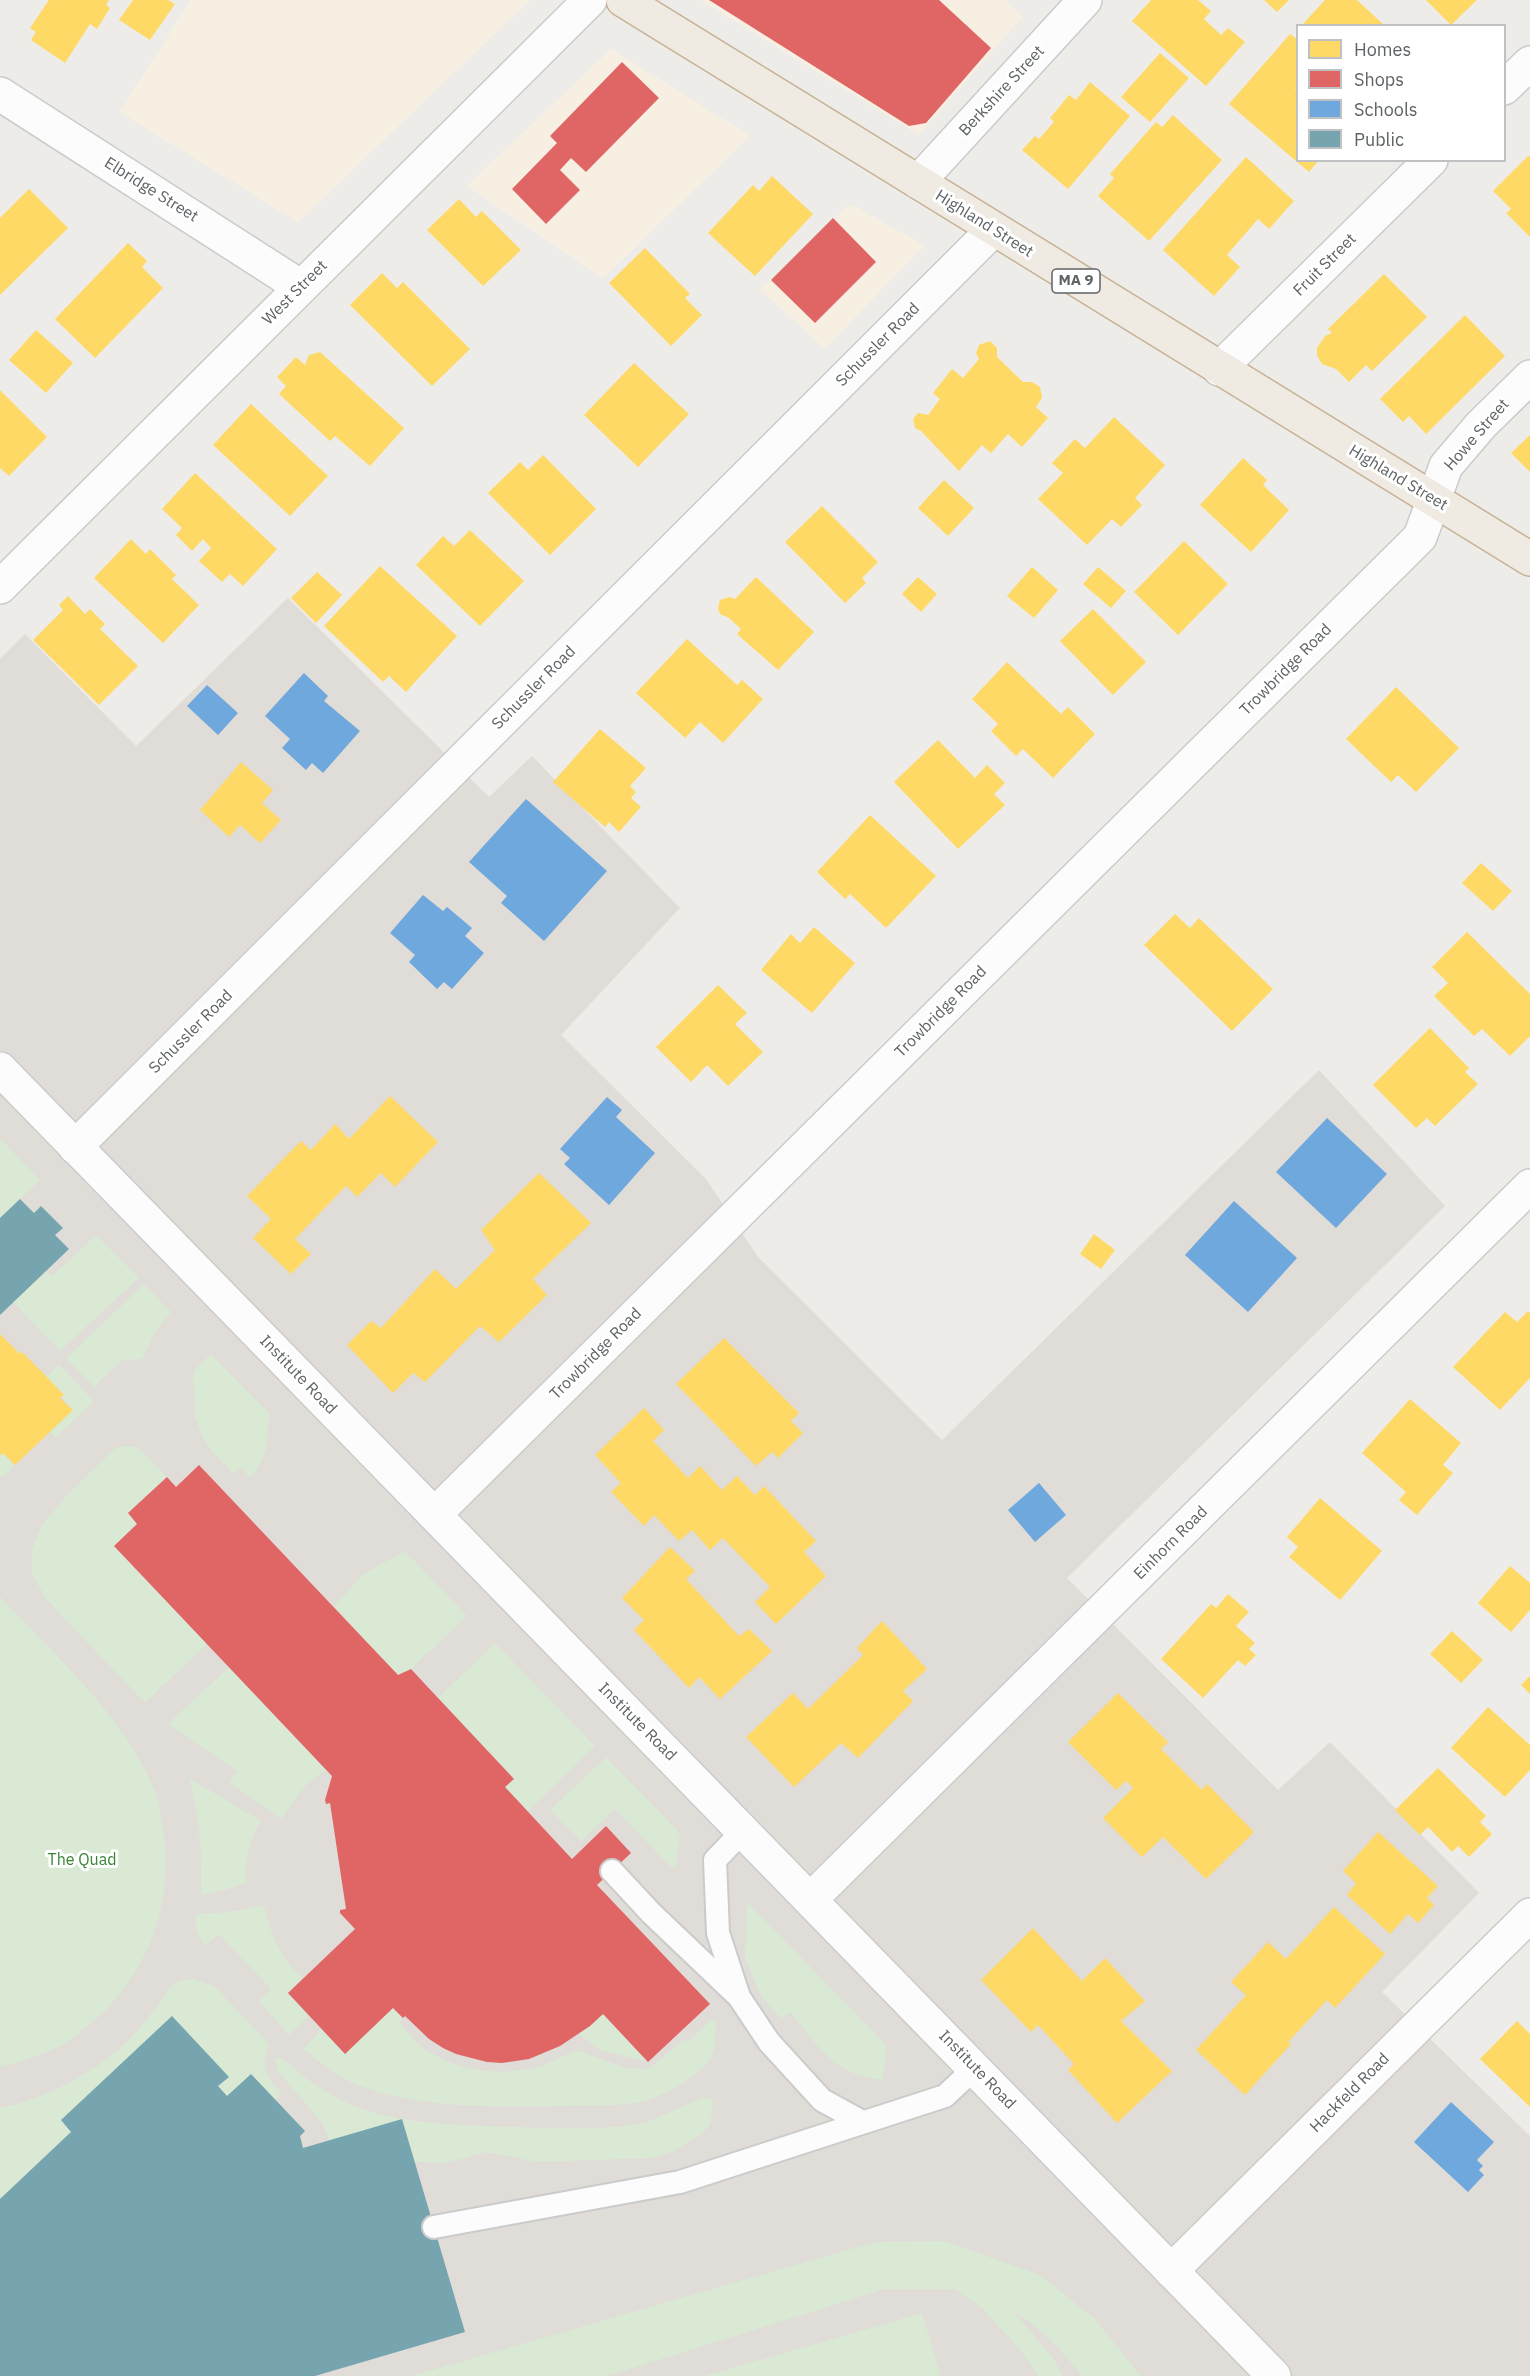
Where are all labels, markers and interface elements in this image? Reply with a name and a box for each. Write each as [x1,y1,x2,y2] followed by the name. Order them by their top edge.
[1296,24,1506,162] legend
[1354,38,1411,61] text: Homes
[955,42,1049,140] street label: Berkshire Street
[1354,68,1404,91] text: Shops
[1354,98,1418,121] text: Schools
[1354,128,1404,151] text: Public
[101,154,201,226] street label: Elbridge Street
[932,186,1036,262] street label: Highland Street
[1290,230,1360,300] street label: Fruit Street
[259,257,331,329] street label: West Street
[1052,269,1100,293] road number: MA 9
[832,299,924,391] street label: Schussler Road
[1441,395,1513,475] street label: Howe Street
[1345,441,1451,515] street label: Highland Street
[1236,620,1336,720] street label: Trowbridge Road
[488,642,580,734] street label: Schussler Road
[891,962,991,1062] street label: Trowbridge Road
[145,986,237,1078] street label: Schussler Road
[546,1304,646,1404] street label: Trowbridge Road
[256,1332,340,1418] street label: Institute Road
[1130,1502,1212,1584] street label: Einhorn Road
[594,1679,680,1765] street label: Institute Road
[47,1850,117,1870] park label: The Quad
[935,2027,1019,2113] street label: Institute Road
[1306,2049,1394,2137] street label: Hackfeld Road

